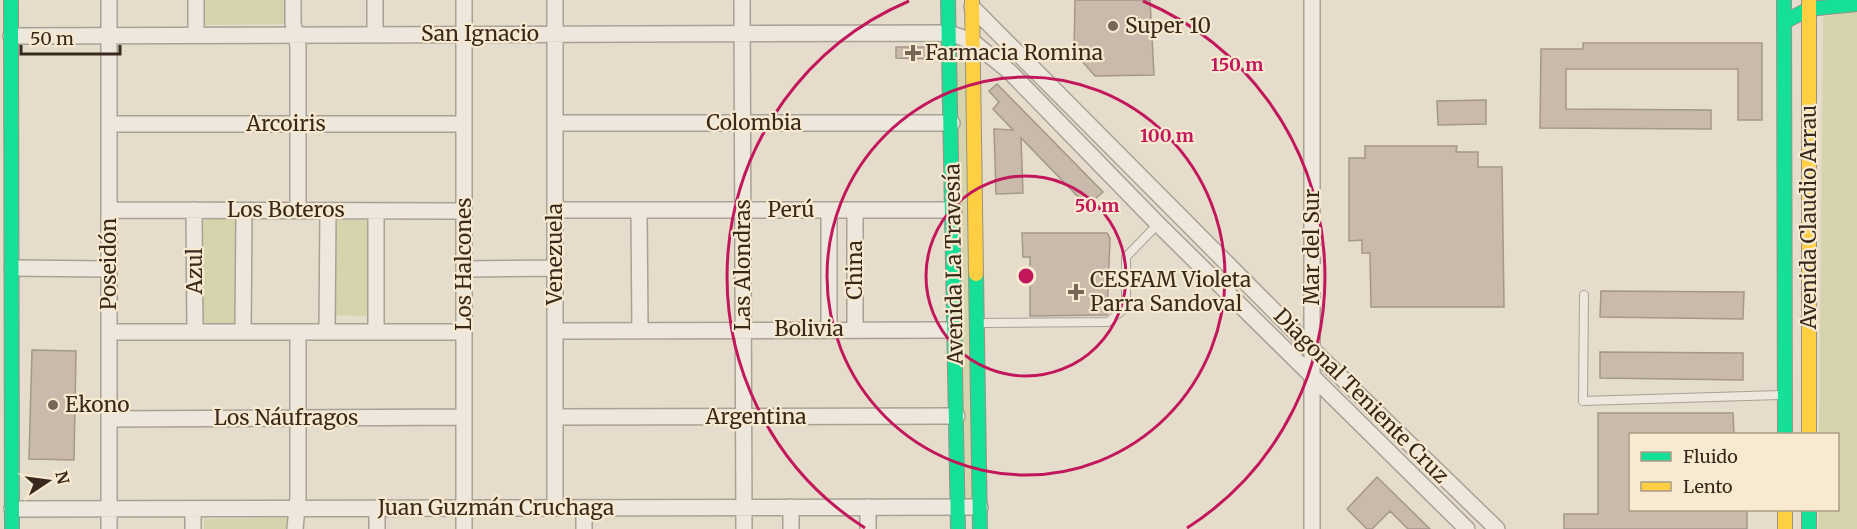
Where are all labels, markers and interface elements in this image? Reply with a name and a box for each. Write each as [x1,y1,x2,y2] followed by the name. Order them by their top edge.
[1125,12,1211,39] place label: Super 10
[21,18,120,56] scale bar
[1106,19,1120,33] marker: Super 10
[421,20,539,47] street label: San Ignacio
[30,27,74,50] text: 50 m
[925,39,1103,66] place label: Farmacia Romina
[906,46,920,60] marker: Farmacia Romina
[1211,53,1263,76] text: 150 m
[1795,105,1822,330] street label: Avenida Claudio Arrau
[706,109,802,136] street label: Colombia
[245,110,326,137] street label: Arcoiris
[1140,124,1194,147] text: 100 m
[938,163,969,366] street label: Avenida La Travesía
[1298,189,1325,305] street label: Mar del Sur
[1075,194,1119,217] text: 50 m
[227,196,345,223] street label: Los Boteros
[768,196,814,223] street label: Perú
[450,197,477,331] street label: Los Halcones
[729,199,756,331] street label: Las Alondras
[541,203,568,306] street label: Venezuela
[95,218,122,310] street label: Poseidón
[841,240,868,300] street label: China
[181,247,208,295] street label: Azul
[1016,266,1036,286] centre of rings
[1090,266,1251,317] place label: CESFAM Violeta Parra Sandoval
[1067,283,1085,301] marker: CESFAM Violeta Parra Sandoval
[1268,302,1455,489] street label: Diagonal Teniente Cruz
[774,315,844,342] street label: Bolivia
[65,391,130,418] place label: Ekono
[46,398,60,412] marker: Ekono
[704,403,807,430] street label: Argentina
[214,404,358,431] street label: Los Náufragos
[1629,433,1839,511] legend
[1683,445,1738,468] text: Fluido
[18,451,78,511] north arrow
[51,469,74,486] text: N
[1683,475,1733,498] text: Lento
[377,494,614,521] street label: Juan Guzmán Cruchaga

